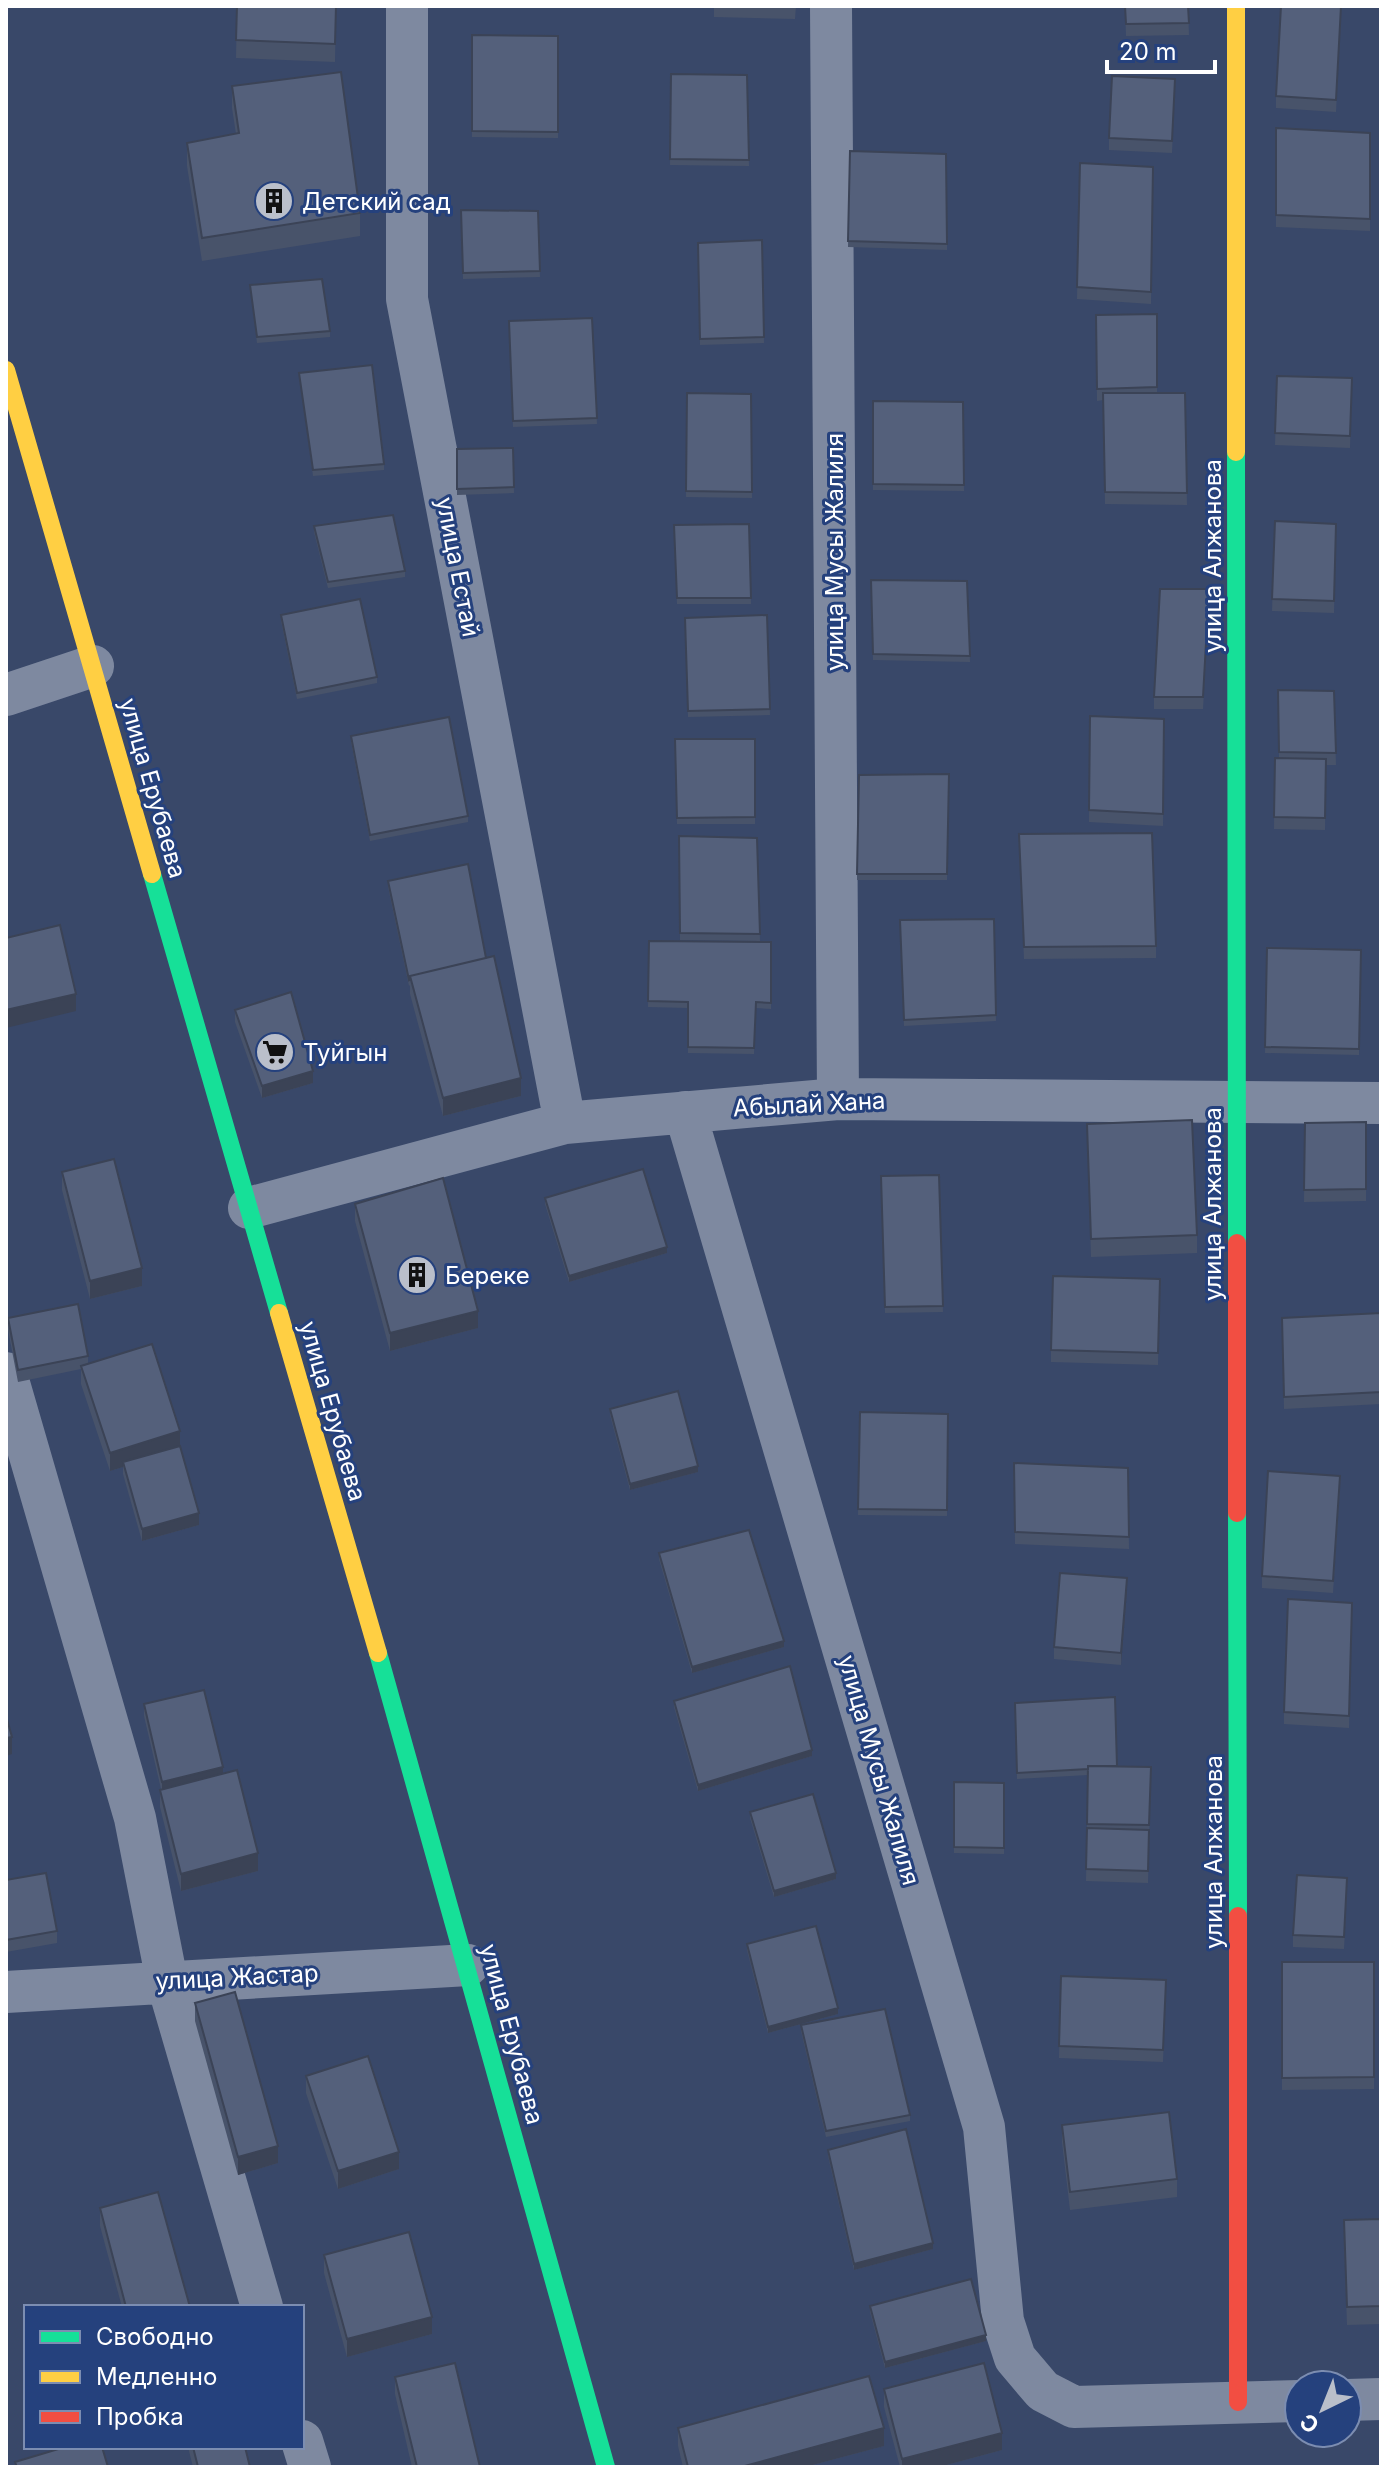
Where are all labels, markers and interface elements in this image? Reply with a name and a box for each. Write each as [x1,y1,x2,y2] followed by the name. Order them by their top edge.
[1107,24,1215,74] scale bar
[1119,37,1177,66] text: 20 m
[253,180,295,222] building icon: Детский сад
[302,187,451,216] place label: Детский сад
[820,433,849,671] street label: улица Мусы Жалиля
[1198,459,1227,653] street label: улица Алжанова
[430,495,486,639] street label: улица Естай
[113,695,193,881] street label: улица Ерубаева
[254,1031,296,1073] supermarket icon: Туйгын
[303,1038,387,1067] place label: Туйгын
[732,1086,886,1122] street label: Абылай Хана
[1198,1107,1227,1301] street label: улица Алжанова
[396,1254,438,1296] building icon: Береке
[445,1261,530,1290] place label: Береке
[293,1318,373,1504] street label: улица Ерубаева
[832,1652,926,1888] street label: улица Мусы Жалиля
[1199,1755,1228,1949] street label: улица Алжанова
[474,1941,550,2127] street label: улица Ерубаева
[155,1958,319,1996] street label: улица Жастар
[24,2305,304,2449] legend
[96,2322,214,2351] text: Свободно
[96,2362,217,2391] text: Медленно
[1283,2369,1363,2449] north arrow
[96,2402,184,2431] text: Пробка
[1295,2409,1324,2439] text: С

